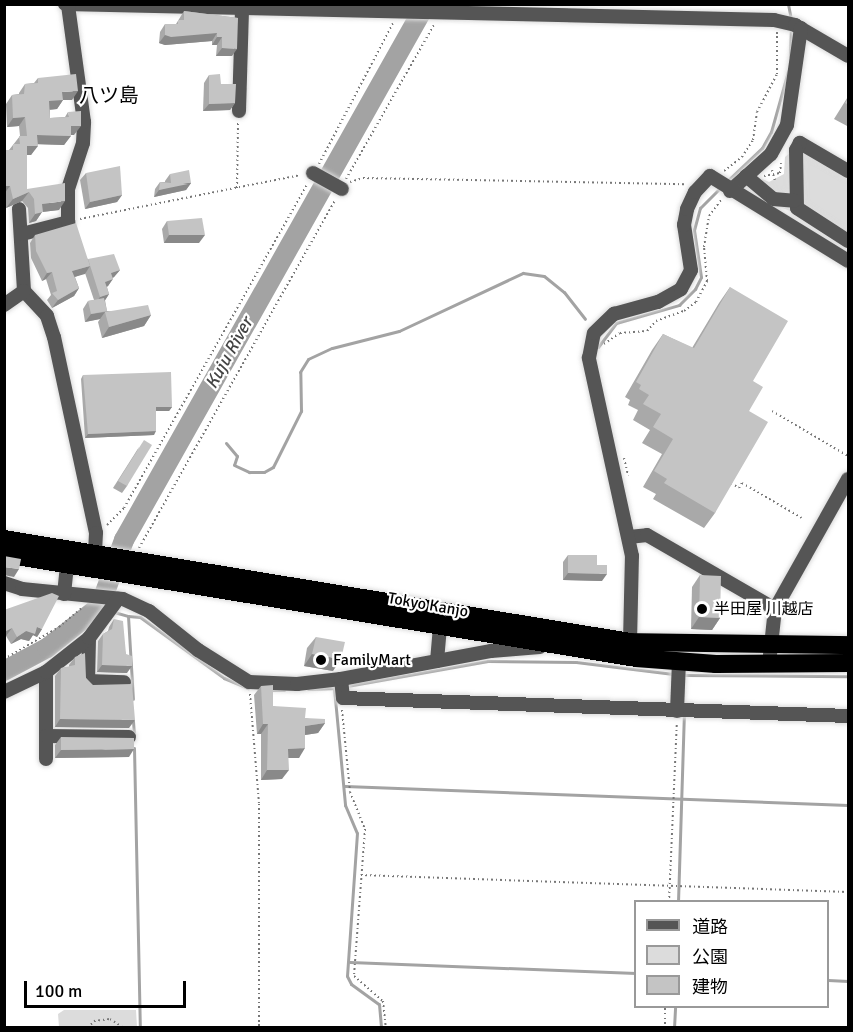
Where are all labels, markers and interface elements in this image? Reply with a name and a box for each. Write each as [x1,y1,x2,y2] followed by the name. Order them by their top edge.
[79,83,139,107] district label: 八ツ島
[201,314,257,392] water label: Kuju River
[386,588,470,622] street label: Tokyo Kanjo
[714,599,814,619] place label: 半田屋 川越店
[695,602,709,616] marker: 半田屋 川越店
[333,650,411,670] place label: FamilyMart
[314,653,328,667] marker: FamilyMart
[634,900,829,1008] legend
[692,916,728,938] text: 道路
[692,946,728,968] text: 公園
[27,969,189,1007] scale bar
[692,976,728,998] text: 建物
[35,980,82,1002] text: 100 m

